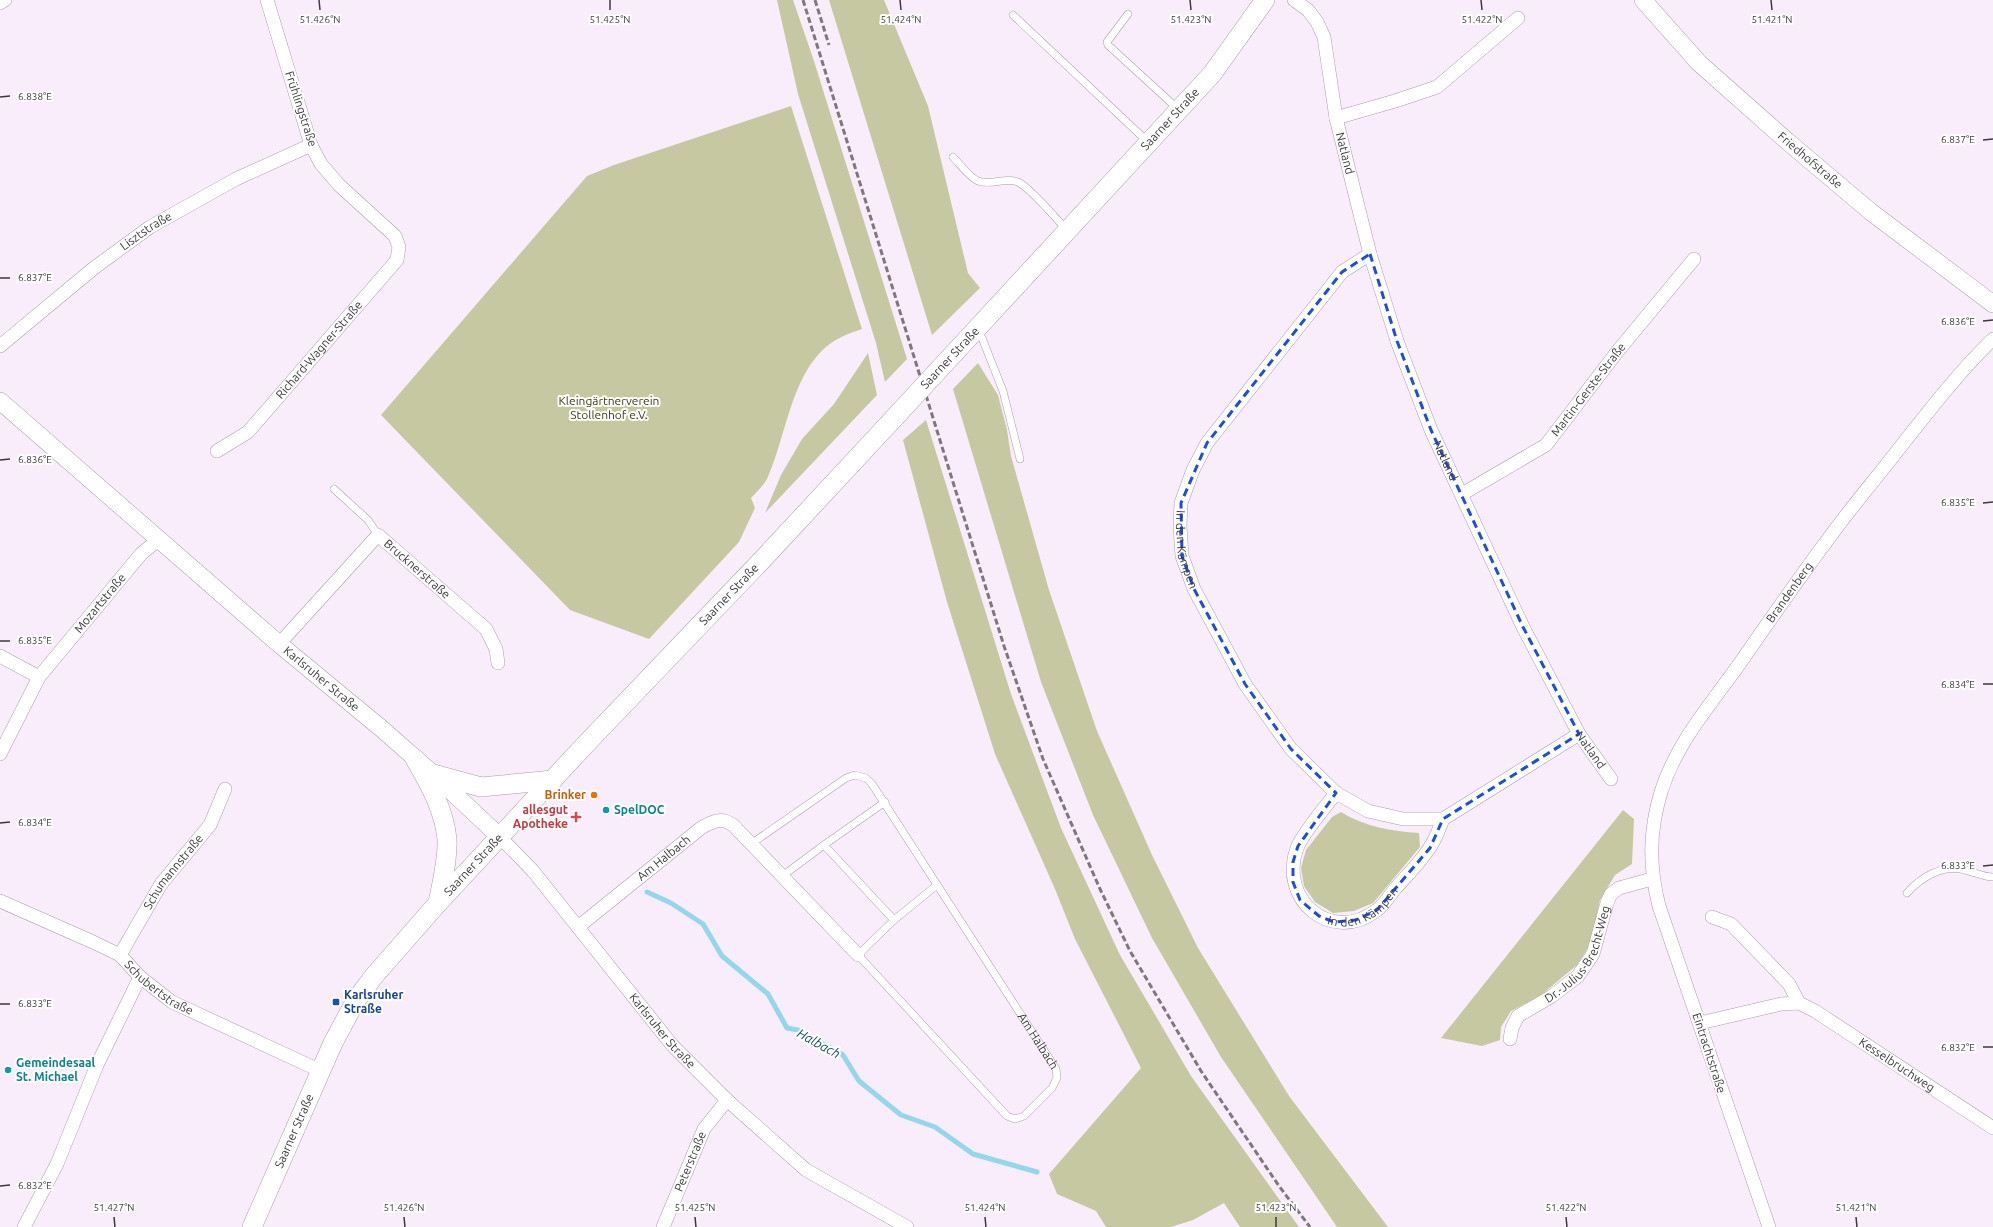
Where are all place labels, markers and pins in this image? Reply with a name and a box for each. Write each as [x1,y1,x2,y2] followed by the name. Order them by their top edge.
[545,788,586,801] place label: Brinker
[589,790,599,800] marker: Brinker
[513,803,568,830] place label: allesgut Apotheke
[614,803,665,816] place label: SpelDOC
[601,805,611,815] marker: SpelDOC
[571,812,581,822] marker: allesgut Apotheke
[344,988,404,1015] place label: Karlsruher Straße
[331,997,341,1007] marker: Karlsruher Straße
[16,1056,96,1083] place label: Gemeindesaal St. Michael
[3,1065,13,1075] marker: Gemeindesaal St. Michael

